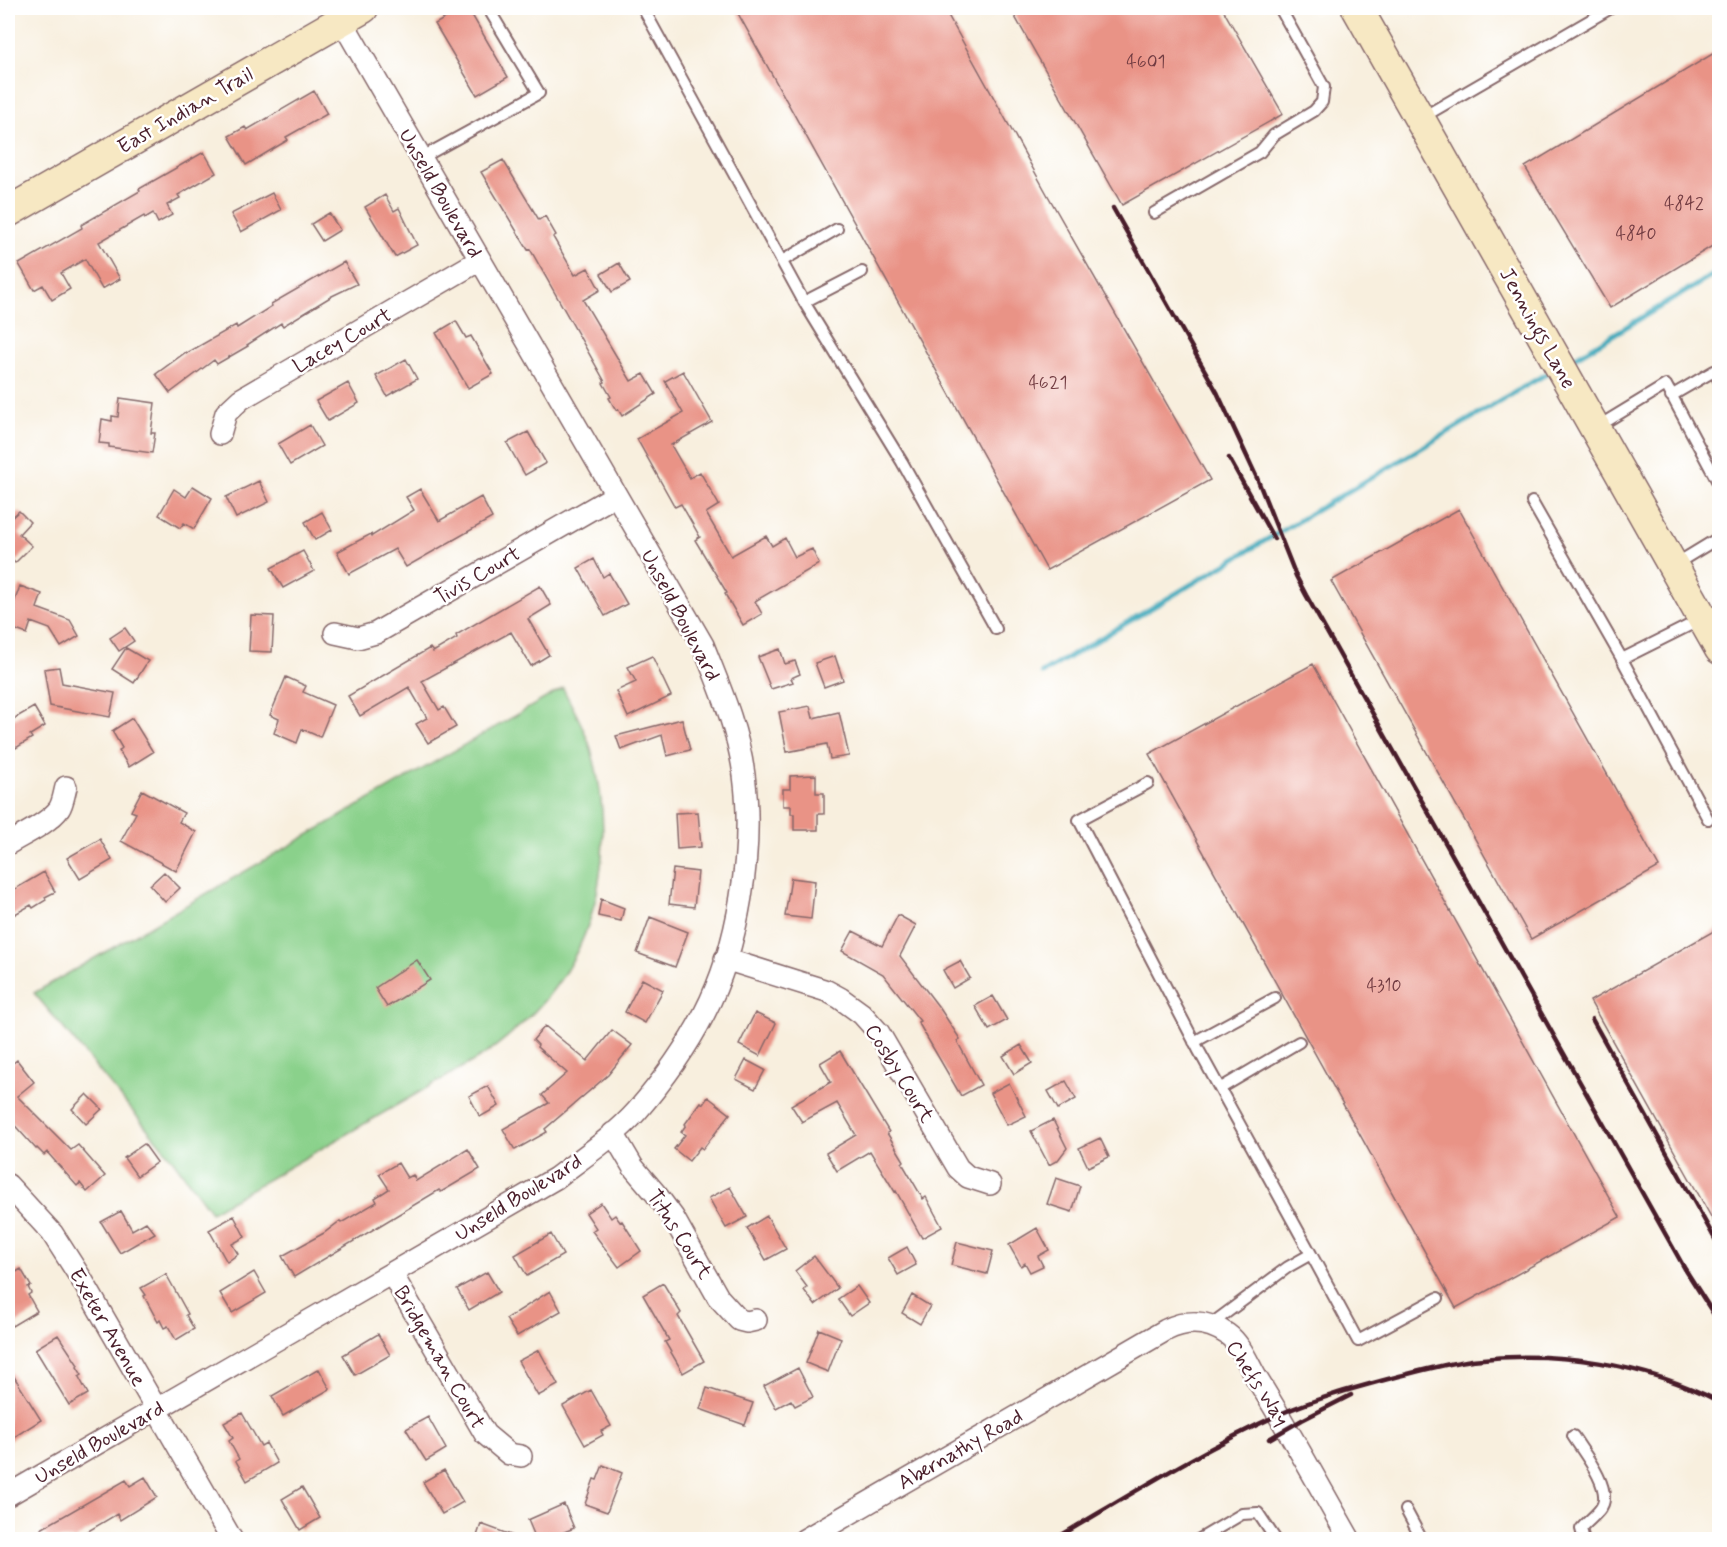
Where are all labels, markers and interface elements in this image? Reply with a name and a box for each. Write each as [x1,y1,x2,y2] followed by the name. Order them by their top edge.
[1126,50,1166,74] house number: 4601
[112,61,259,161] street label: East Indian Trail
[392,123,489,264] street label: Unseld Boulevard
[1664,192,1704,216] house number: 4842
[1615,222,1657,246] house number: 4840
[1491,263,1582,395] street label: Jennings Lane
[288,301,397,380] street label: Lacey Court
[1028,371,1068,395] house number: 4621
[429,540,526,612] street label: Tivis Court
[634,545,727,686] street label: Unseld Boulevard
[1366,974,1402,998] house number: 4310
[858,1019,941,1129] street label: Cosby Court
[449,1147,588,1248] street label: Unseld Boulevard
[640,1184,719,1285] street label: Titus Court
[62,1263,152,1392] street label: Exeter Avenue
[387,1281,492,1434] street label: Bridgeman Court
[1219,1335,1295,1432] street label: Chefs Way
[29,1394,170,1491] street label: Unseld Boulevard
[893,1403,1028,1497] street label: Abernathy Road

